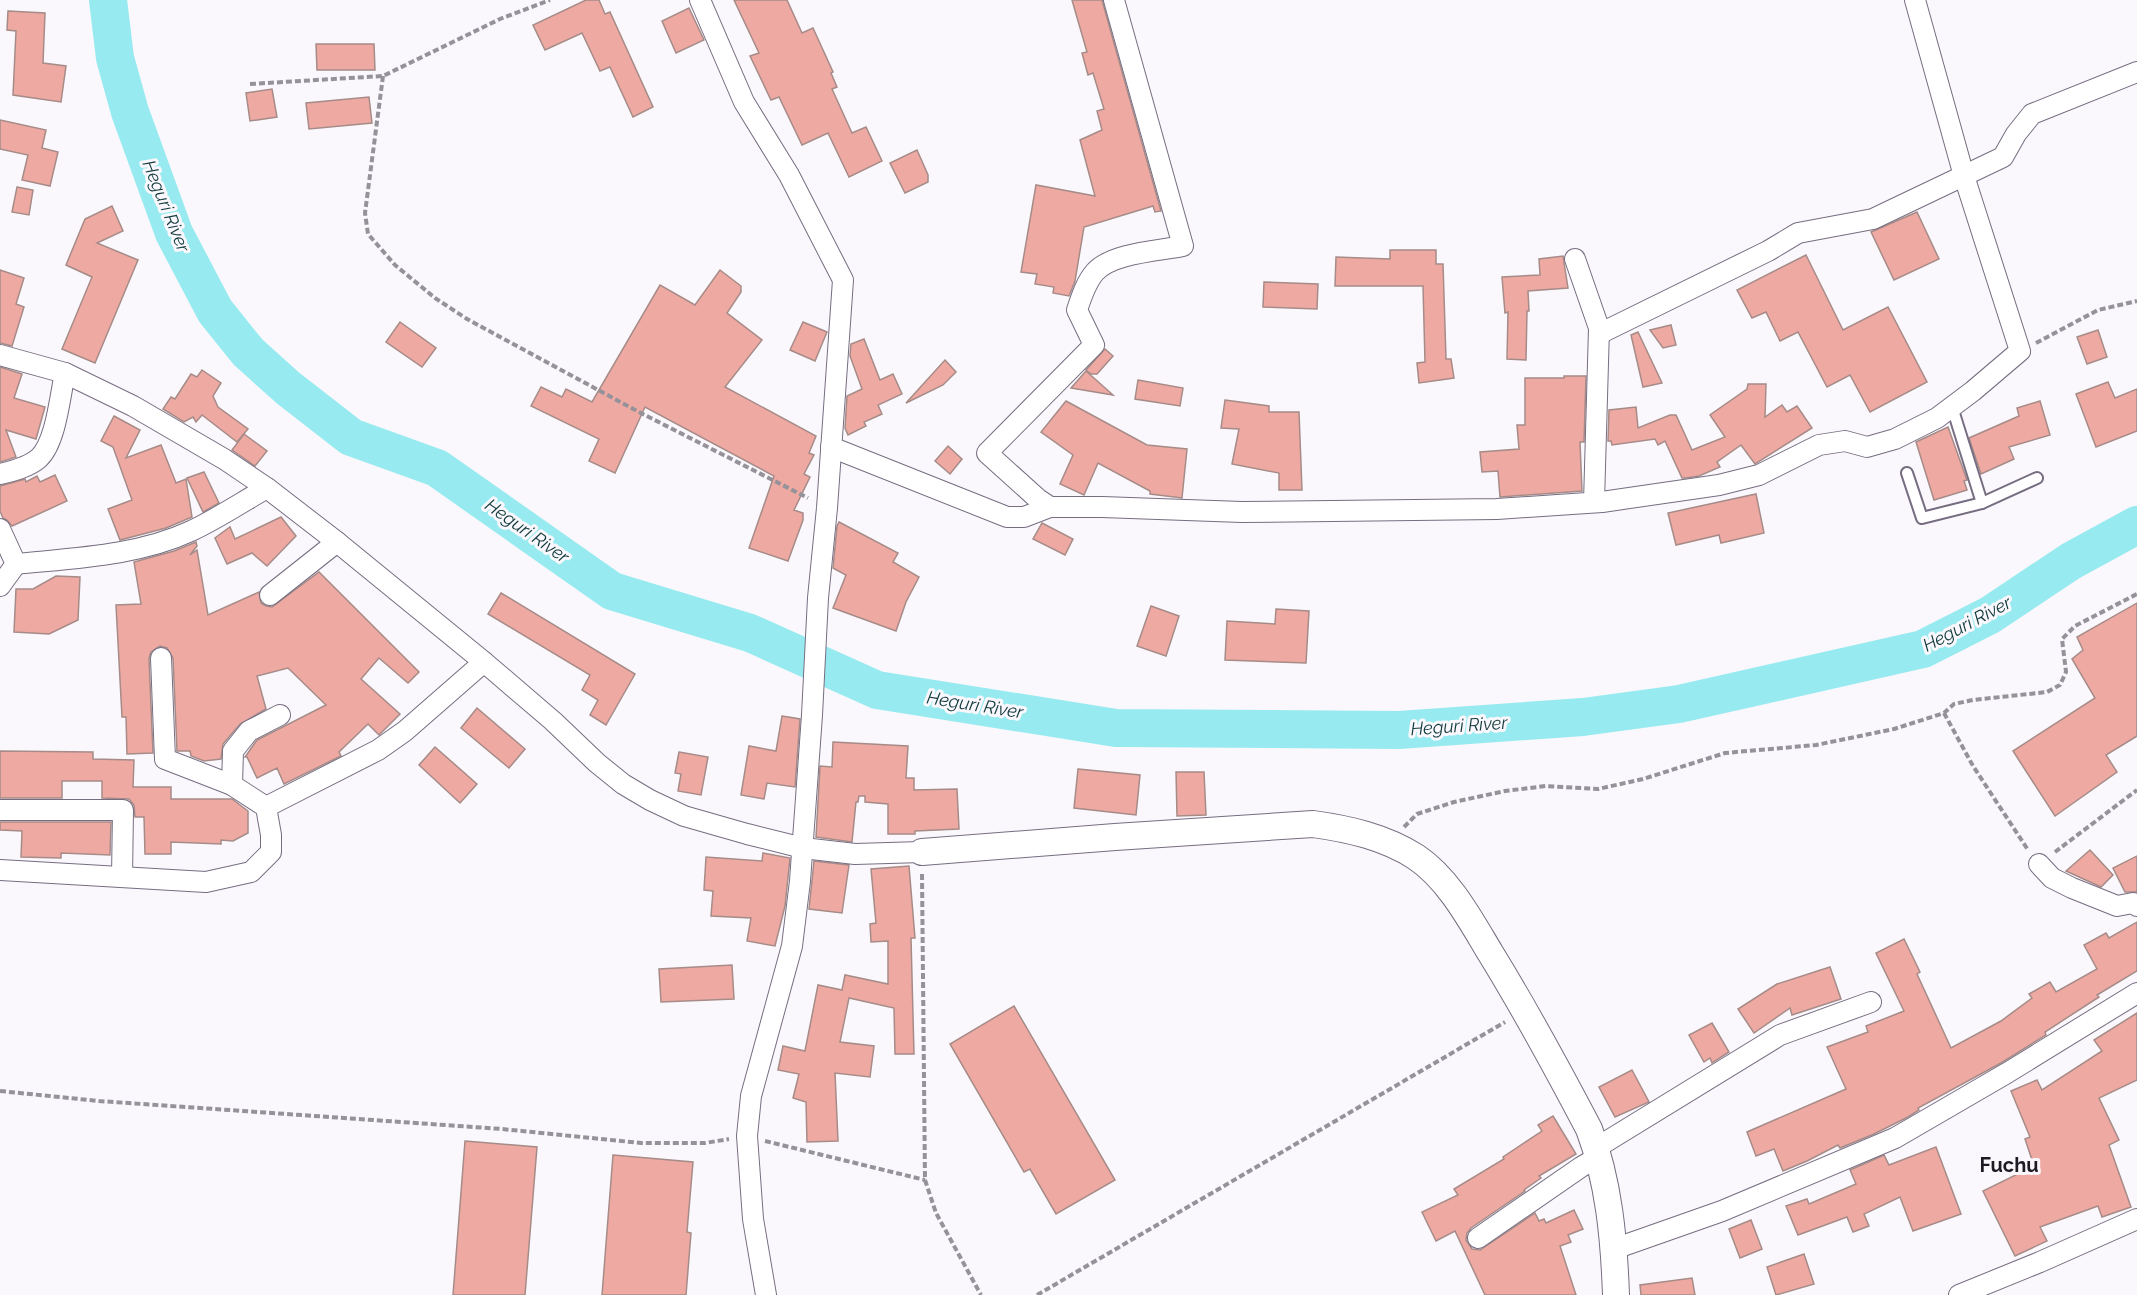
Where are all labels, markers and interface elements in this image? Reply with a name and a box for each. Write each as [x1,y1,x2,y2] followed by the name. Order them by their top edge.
[139,157,195,256] water label: Heguri River
[481,494,574,568] water label: Heguri River
[1919,591,2015,656] water label: Heguri River
[925,687,1026,723] water label: Heguri River
[1410,712,1509,739] water label: Heguri River
[1979,1153,2039,1177] district label: Fuchu

